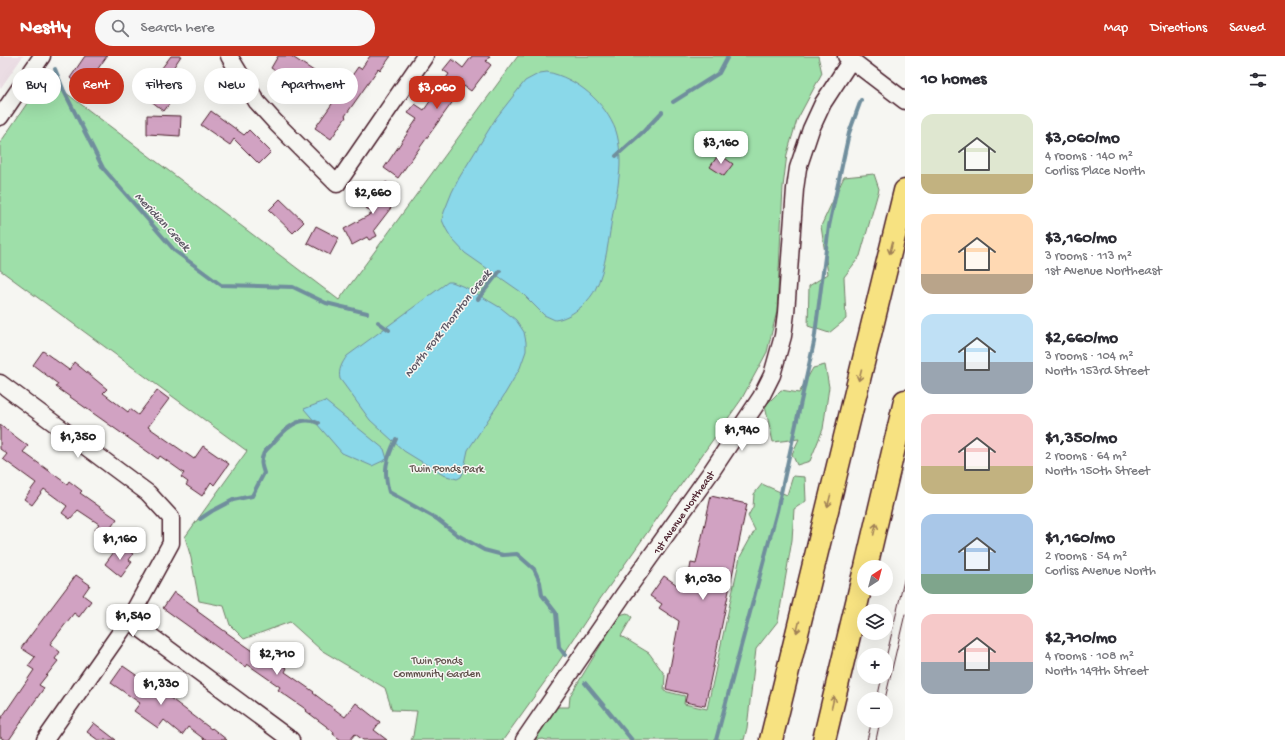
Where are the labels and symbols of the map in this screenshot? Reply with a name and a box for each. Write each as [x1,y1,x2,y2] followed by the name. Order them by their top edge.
[404,76,470,110] pin: $3,060
[688,131,754,165] pin: $3,160
[340,181,406,215] pin: $2,660
[131,190,193,256] water label: Meridian Creek
[887,242,894,255] one-way arrow
[402,266,496,381] water label: North Fork Thornton Creek
[856,368,864,381] one-way arrow
[709,418,775,452] pin: $1,940
[45,425,111,459] pin: $1,350
[409,464,485,476] park label: Twin Ponds Park
[651,468,719,558] street label: 1st Avenue Northeast
[825,494,833,507] one-way arrow
[871,523,879,536] one-way arrow
[87,527,153,561] pin: $1,160
[857,560,893,596] north arrow
[670,567,736,601] pin: $1,030
[100,604,166,638] pin: $1,540
[794,620,802,633] one-way arrow
[244,642,310,676] pin: $2,710
[394,656,481,681] park label: Twin Ponds Community Garden
[128,672,194,706] pin: $1,330
[830,696,838,709] one-way arrow

